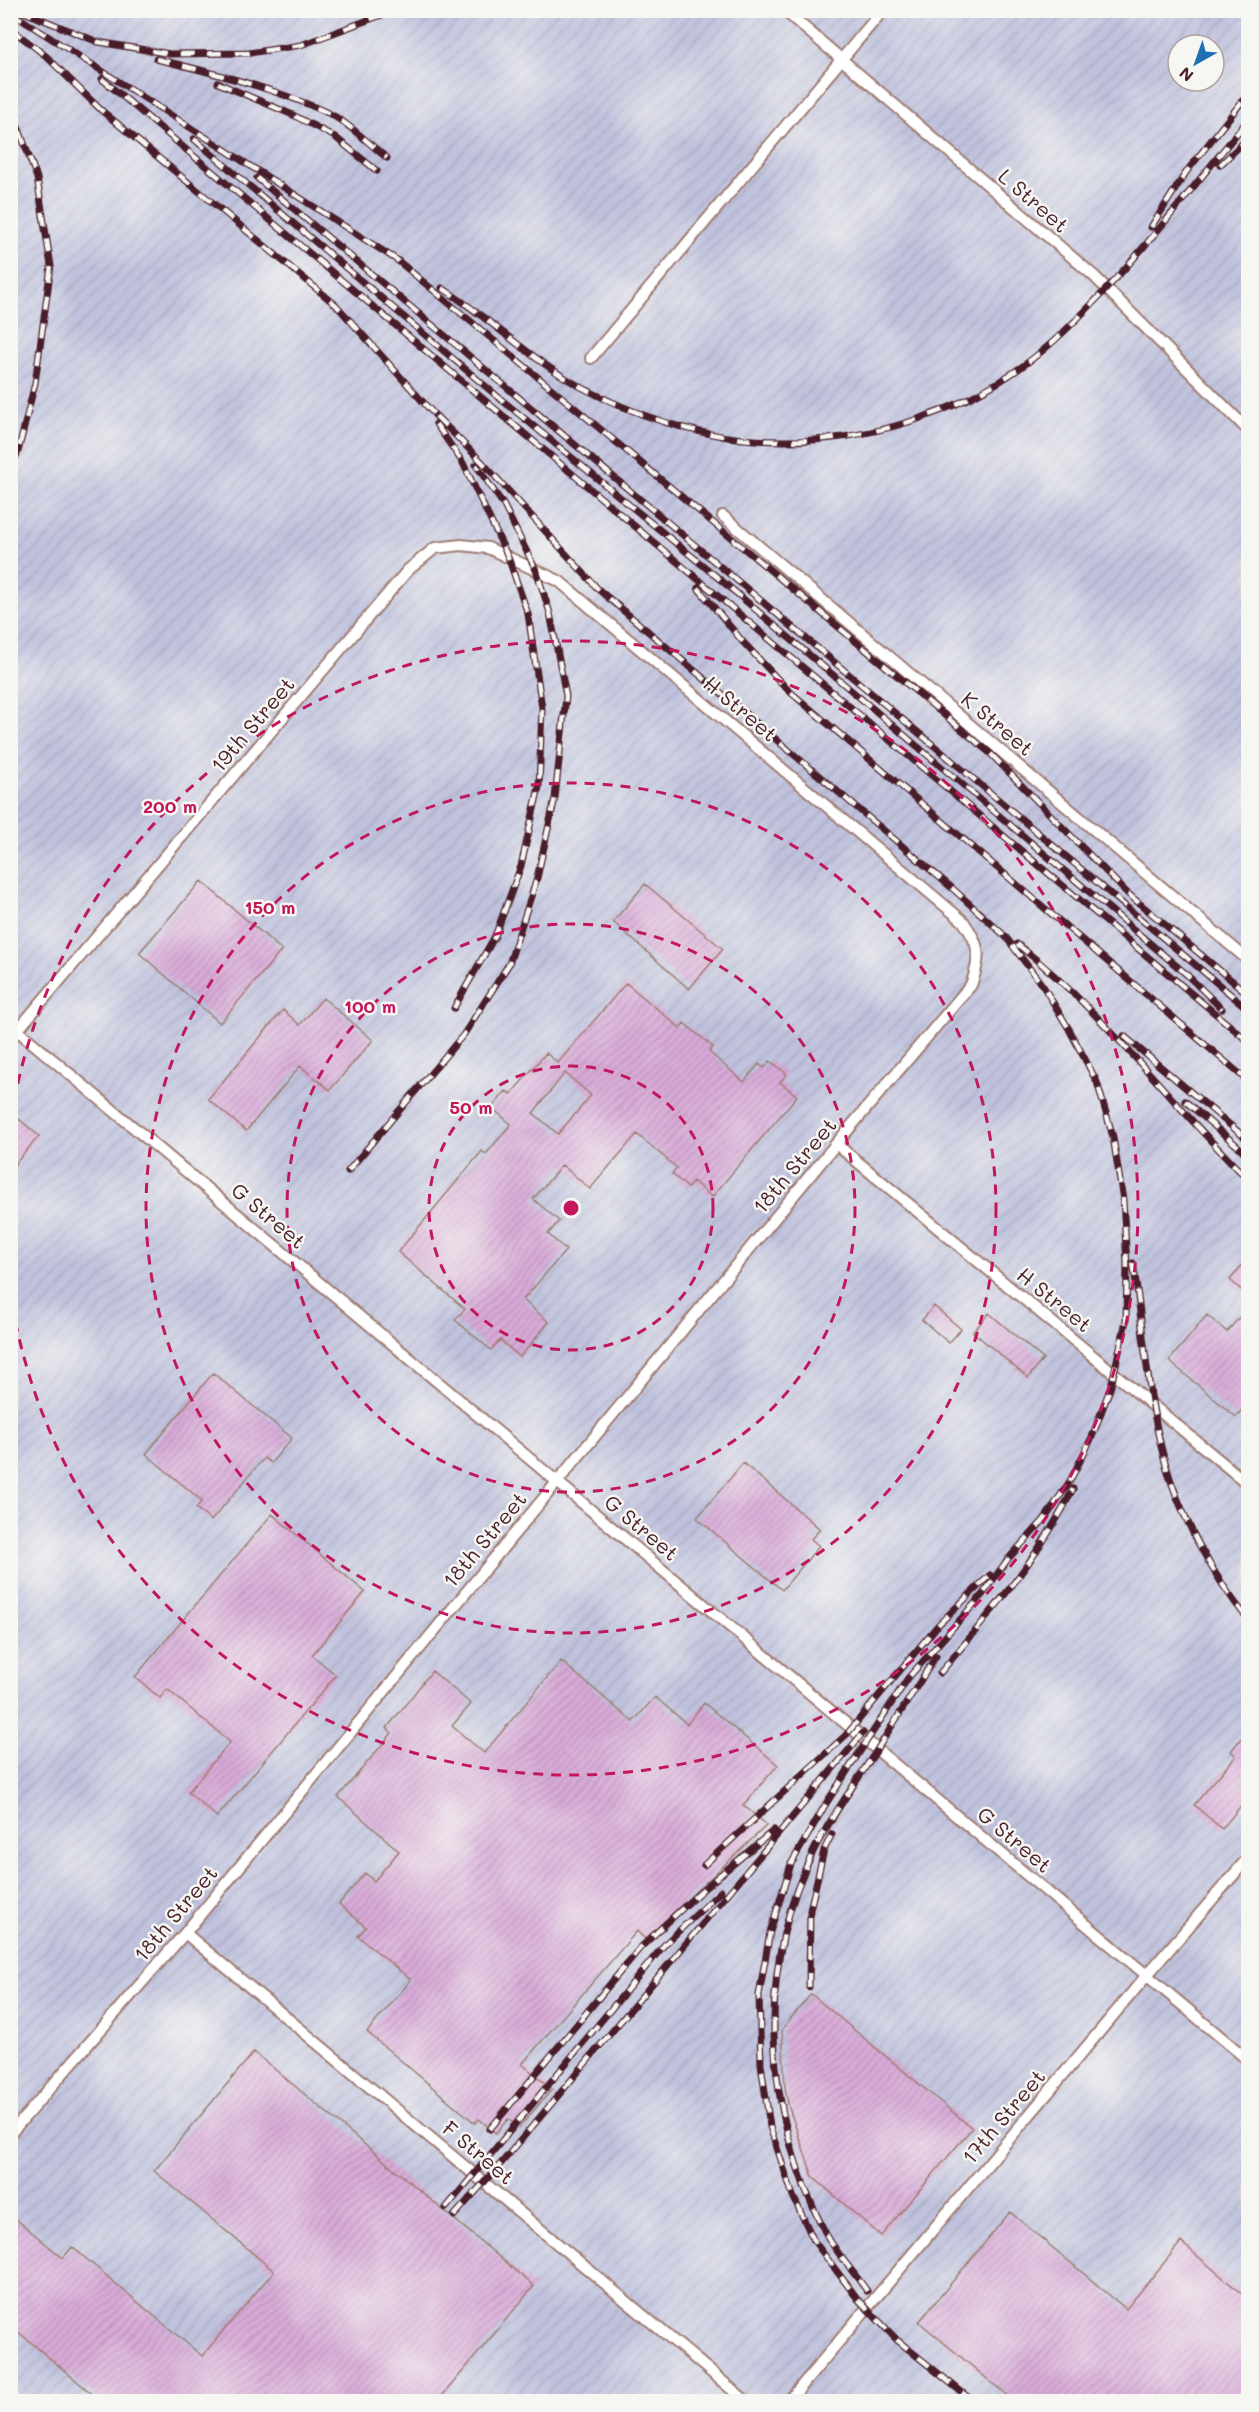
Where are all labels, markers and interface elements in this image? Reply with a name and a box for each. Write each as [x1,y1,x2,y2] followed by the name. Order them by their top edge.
[1166,33,1226,93] north arrow
[1175,63,1197,87] text: N
[993,162,1075,238] street label: L Street
[698,669,784,747] street label: H Street
[204,671,300,777] street label: 19th Street
[956,685,1040,761] street label: K Street
[143,794,197,818] text: 200 m
[245,895,295,919] text: 150 m
[344,994,396,1018] text: 100 m
[450,1095,492,1119] text: 50 m
[746,1112,842,1218] street label: 18th Street
[226,1176,312,1254] street label: G Street
[561,1198,581,1218] centre of rings
[1012,1261,1098,1337] street label: H Street
[436,1486,532,1592] street label: 18th Street
[599,1488,685,1566] street label: G Street
[972,1800,1058,1878] street label: G Street
[127,1860,223,1966] street label: 18th Street
[955,2063,1051,2169] street label: 17th Street
[438,2114,520,2190] street label: F Street

